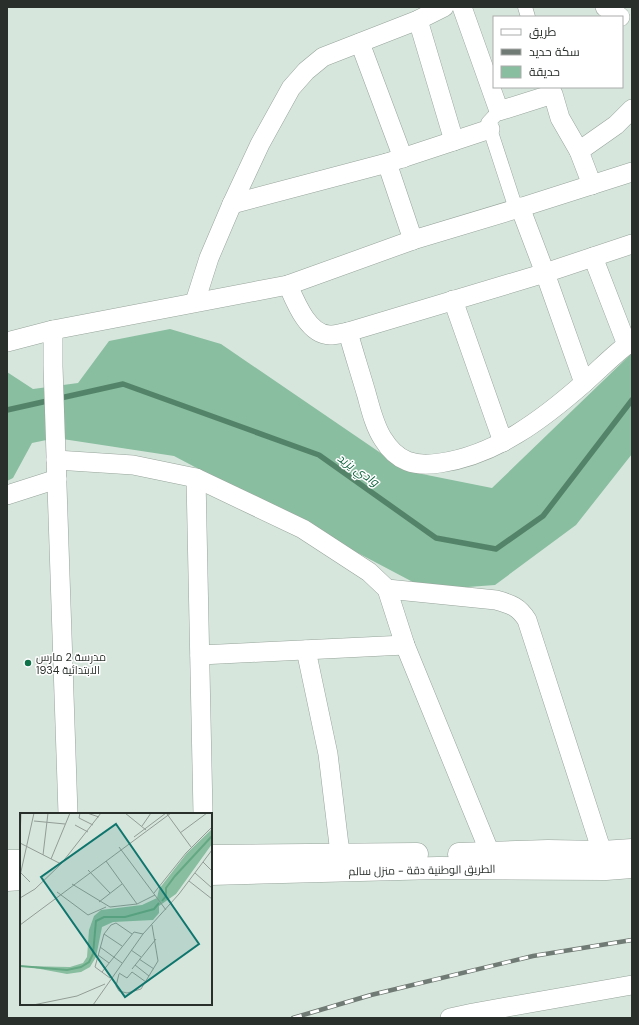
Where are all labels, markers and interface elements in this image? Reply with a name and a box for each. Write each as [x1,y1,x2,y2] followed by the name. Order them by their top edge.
[493,16,623,88] legend
[529,24,557,40] text: طريق
[529,44,580,60] text: سكة حديد
[529,64,560,80] text: حديقة
[333,450,383,493] water label: وادي يزيد
[36,650,106,677] place label: مدرسة 2 مارس 1934 الابتدائية
[23,658,33,668] marker: مدرسة 2 مارس 1934 الابتدائية
[20,813,212,1005] inset map
[348,862,496,879] street label: الطريق الوطنية دقة - منزل سالم

